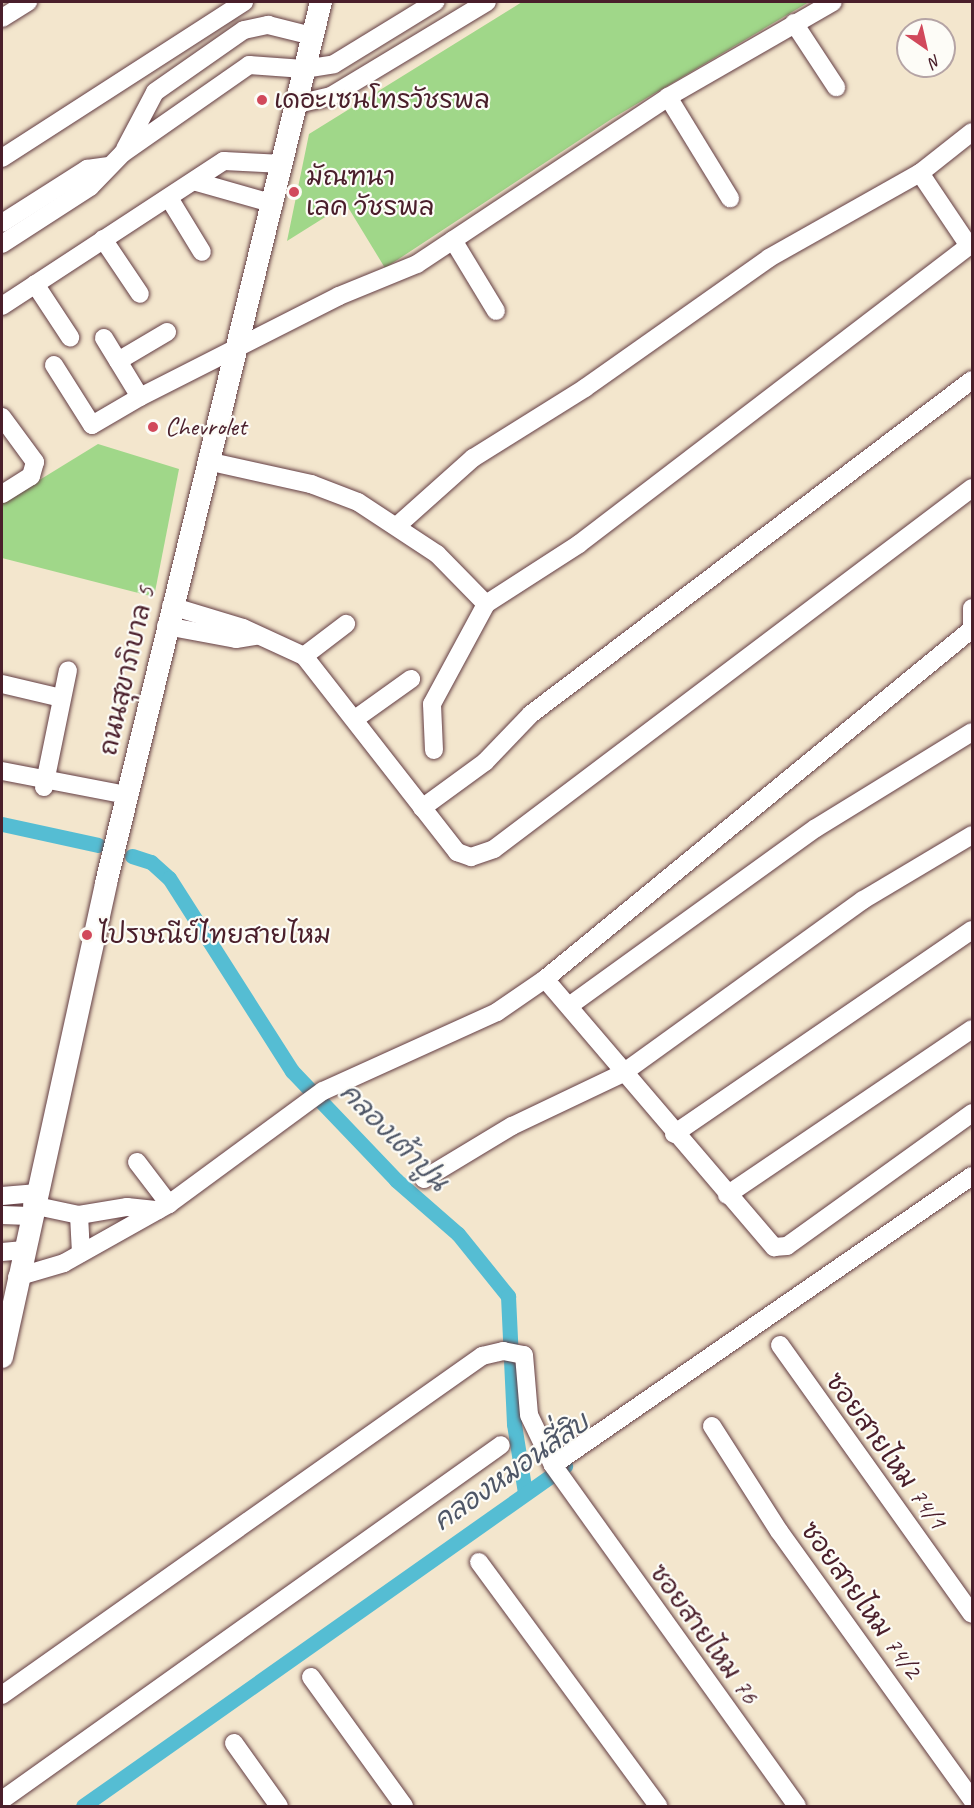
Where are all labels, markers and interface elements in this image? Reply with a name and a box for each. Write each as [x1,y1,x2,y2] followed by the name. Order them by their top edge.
[896,18,956,78] north arrow
[925,50,945,72] text: N
[274,84,490,116] place label: เดอะเซนโทรวัชรพล
[255,93,269,107] marker: เดอะเซนโทรวัชรพล
[306,161,434,222] place label: มัณฑนา เลค วัชรพล
[287,185,301,199] marker: มัณฑนา เลค วัชรพล
[165,411,246,443] place label: Chevrolet
[146,420,160,434] marker: Chevrolet
[92,584,162,758] street label: ถนนสุขาภิบาล 5
[99,919,331,951] place label: ไปรษณีย์ไทยสายไหม
[80,928,94,942] marker: ไปรษณีย์ไทยสายไหม
[333,1076,455,1198] water label: คลองเต้าปูน
[819,1367,953,1535] street label: ซอยสายไหม 74/1
[427,1406,595,1538] water label: คลองหมอนสี่สิบ
[794,1516,928,1684] street label: ซอยสายไหม 74/2
[643,1558,765,1710] street label: ซอยสายไหม 76

